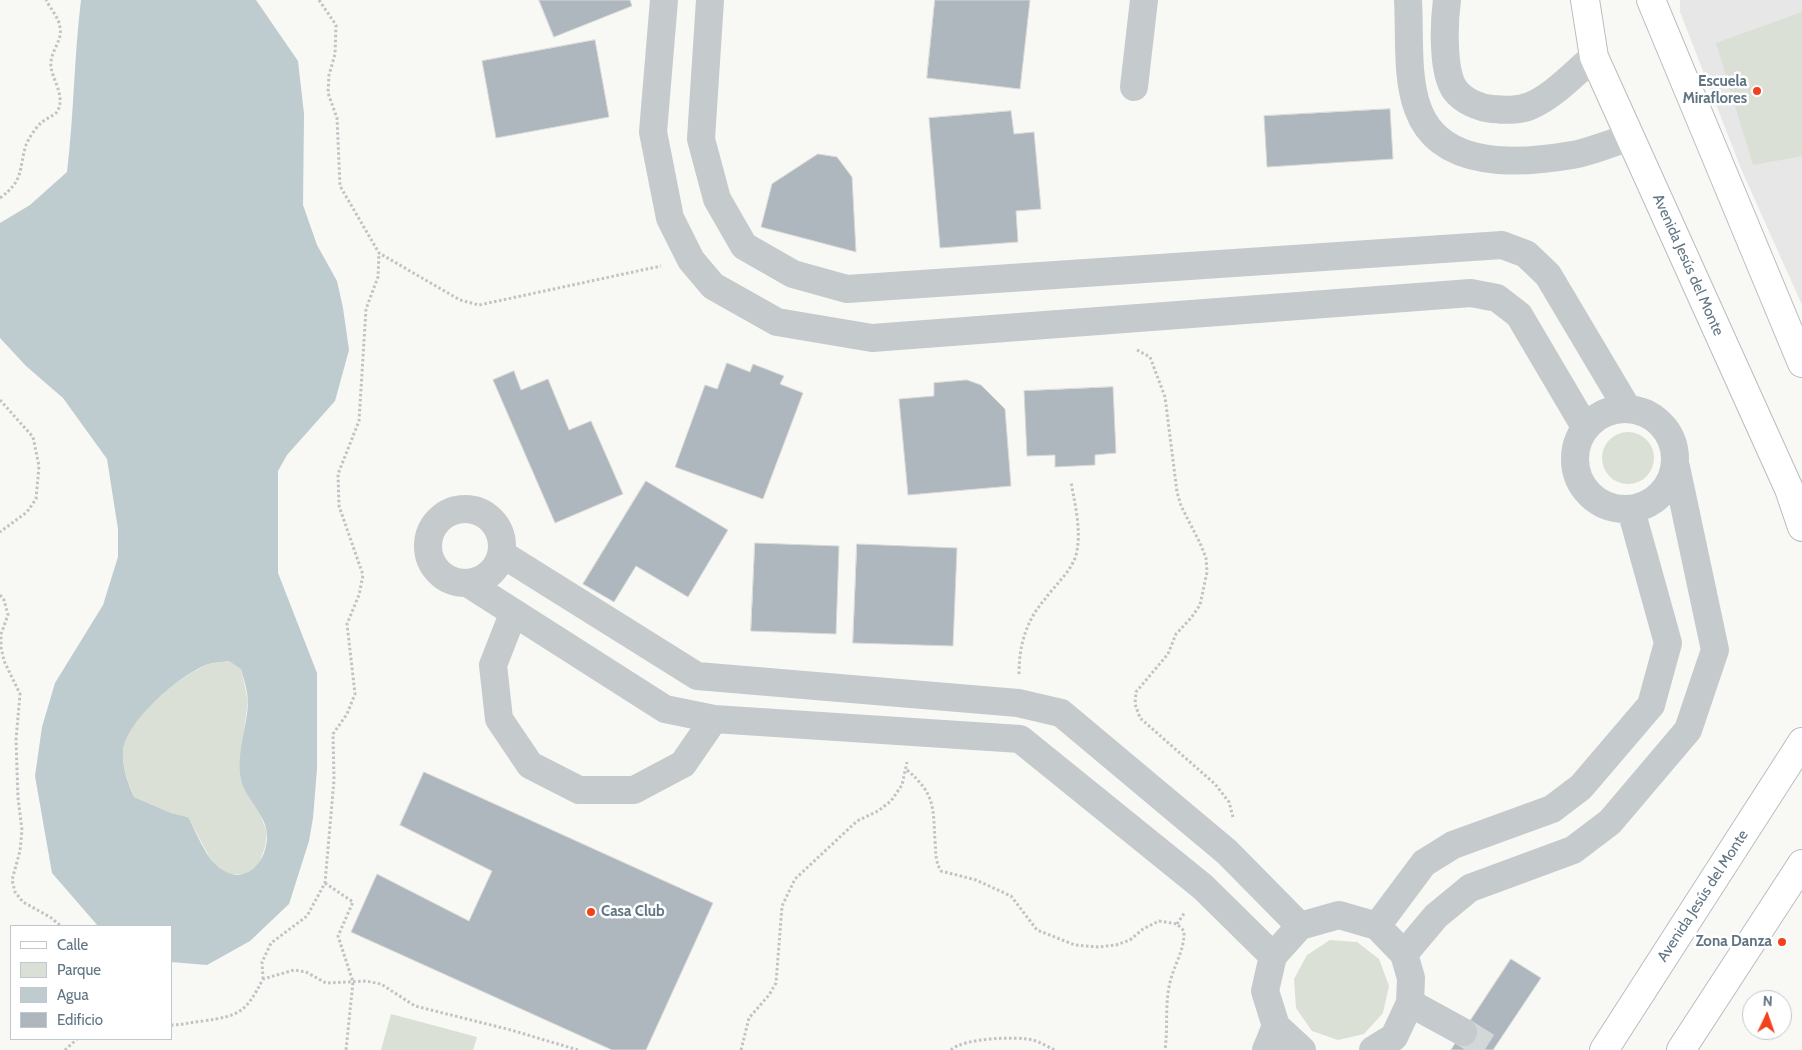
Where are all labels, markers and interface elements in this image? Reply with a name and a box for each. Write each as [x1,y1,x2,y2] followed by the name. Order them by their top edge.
[1682,73,1747,108] place label: Escuela Miraflores
[1751,85,1763,97] marker: Escuela Miraflores
[1649,191,1727,339] street label: Avenida Jesús del Monte
[1654,827,1752,965] street label: Avenida Jesús del Monte
[601,903,665,921] place label: Casa Club
[585,906,597,918] marker: Casa Club
[10,925,172,1040] legend
[1695,933,1772,951] place label: Zona Danza
[57,936,88,954] text: Calle
[1776,936,1788,948] marker: Zona Danza
[57,961,101,979] text: Parque
[57,986,89,1004] text: Agua
[1742,990,1792,1040] north arrow
[1762,992,1773,1010] text: N
[57,1011,103,1029] text: Edificio

